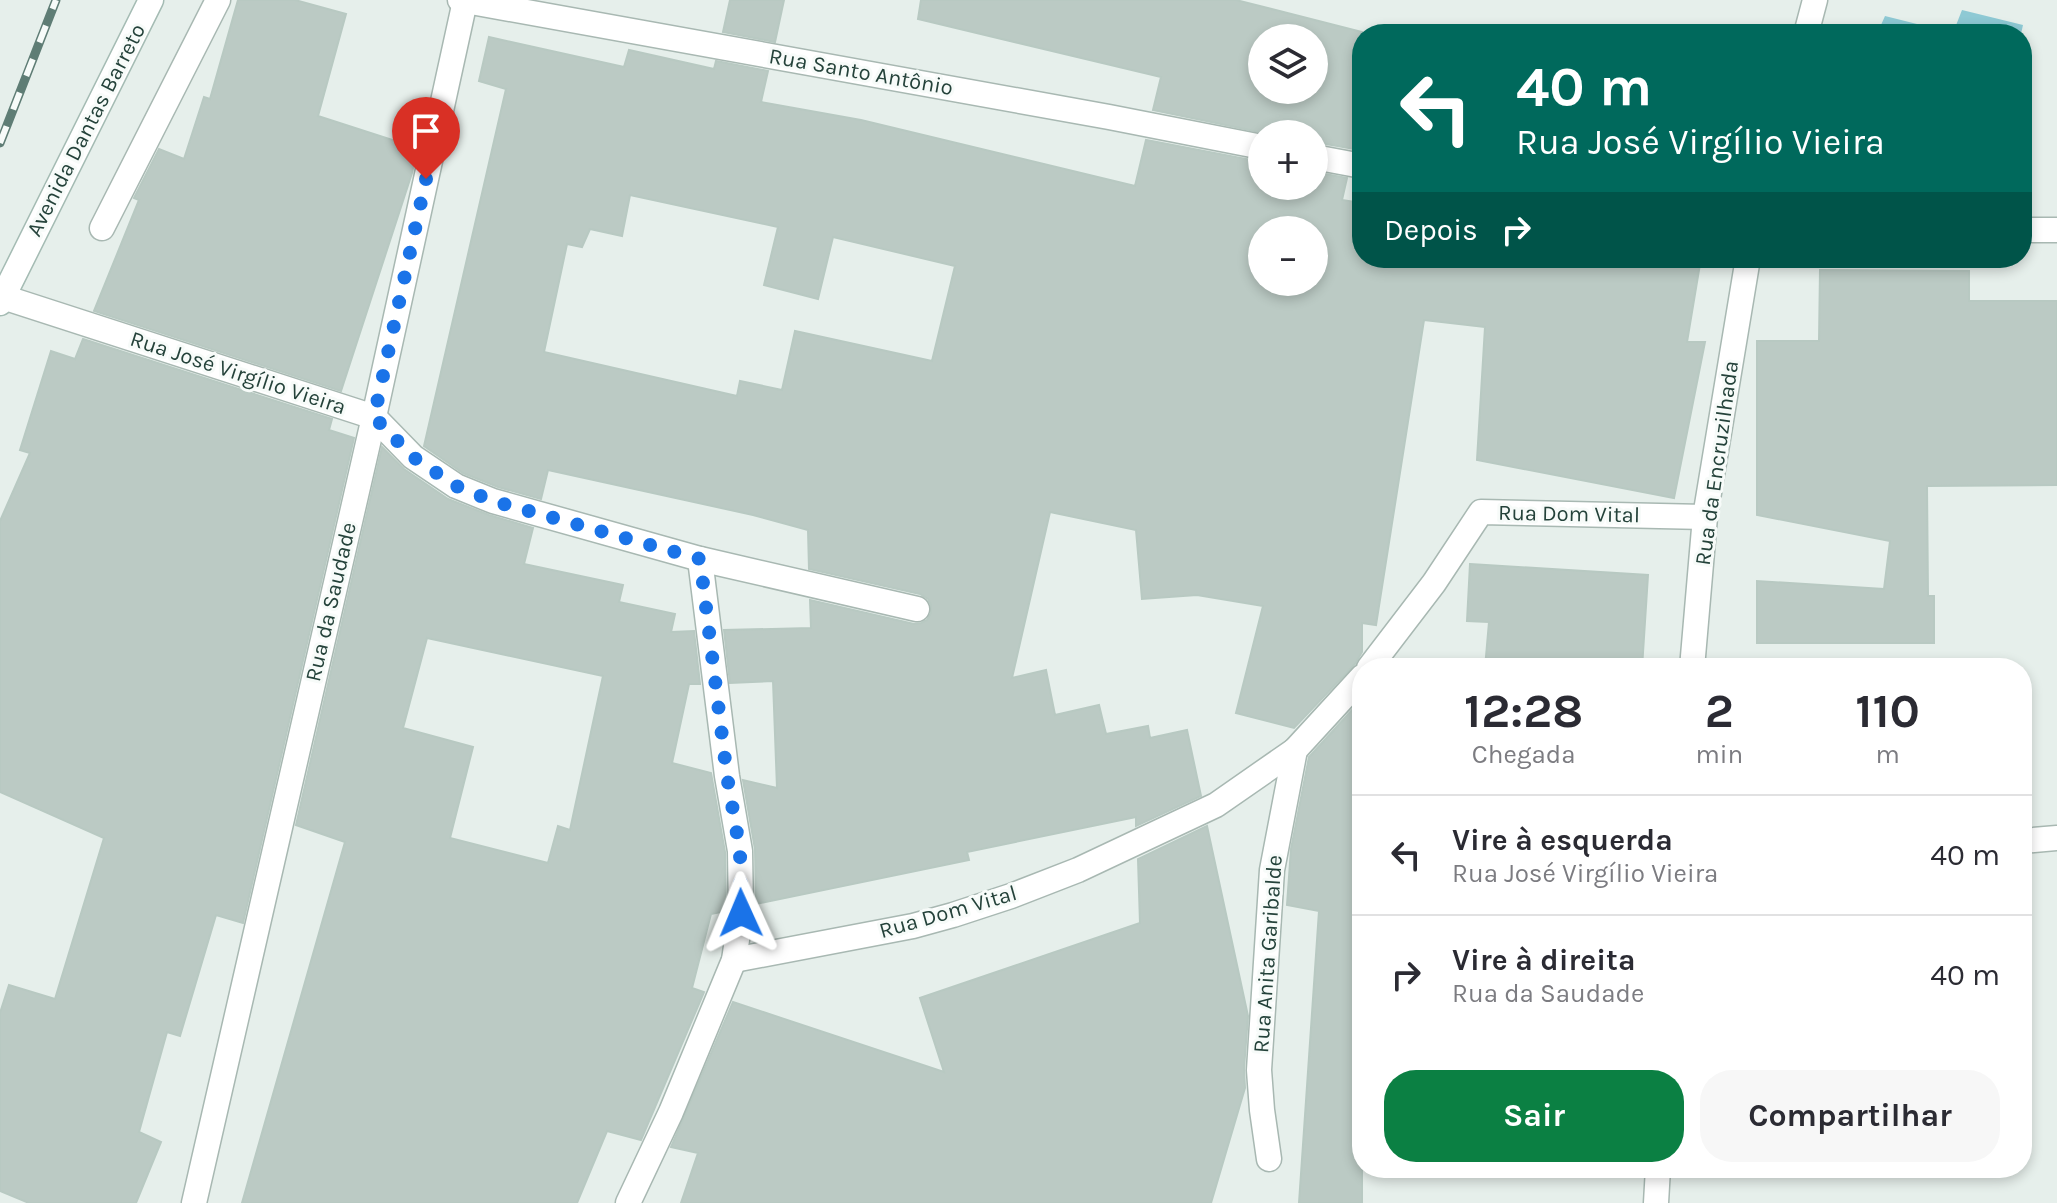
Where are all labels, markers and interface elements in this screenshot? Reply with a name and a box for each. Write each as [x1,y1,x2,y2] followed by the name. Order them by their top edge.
[21,19,151,241] street label: Avenida Dantas Barreto
[1248,24,1328,296] map controls
[1248,24,1328,104] button: layers
[767,43,955,101] street label: Rua Santo Antônio
[1516,54,1652,119] text: 40 m
[1384,56,1488,160] icon: left
[392,97,460,179] pin
[404,109,448,153] icon: arrive
[1248,120,1328,200] button: +
[1516,121,1885,163] text: Rua José Virgílio Vieira
[1494,208,1538,252] icon: right
[1384,212,1478,248] text: Depois
[1248,216,1328,296] button: −
[127,326,349,420] street label: Rua José Virgílio Vieira
[1690,359,1744,567] street label: Rua da Encruzilhada
[1498,500,1640,528] street label: Rua Dom Vital
[300,520,362,684] street label: Rua da Saudade
[1464,683,1583,739] text: 12:28
[1705,683,1734,739] text: 2
[1855,683,1920,739] text: 110
[1472,739,1576,770] text: Chegada
[1695,739,1743,770] text: min
[1875,739,1900,770] text: m
[1452,822,1673,858] text: Vire à esquerda
[1384,833,1428,877] icon: left
[1930,837,2000,873] text: 40 m
[1248,854,1288,1054] street label: Rua Anita Garibalde
[1452,858,1718,889] text: Rua José Virgílio Vieira
[699,871,783,955] position arrow
[876,880,1020,944] street label: Rua Dom Vital
[1452,942,1635,978] text: Vire à direita
[1384,953,1428,997] icon: right
[1930,957,2000,993] text: 40 m
[1452,978,1644,1009] text: Rua da Saudade
[1384,1070,1684,1162] button: Sair
[1700,1070,2000,1162] button: Compartilhar

